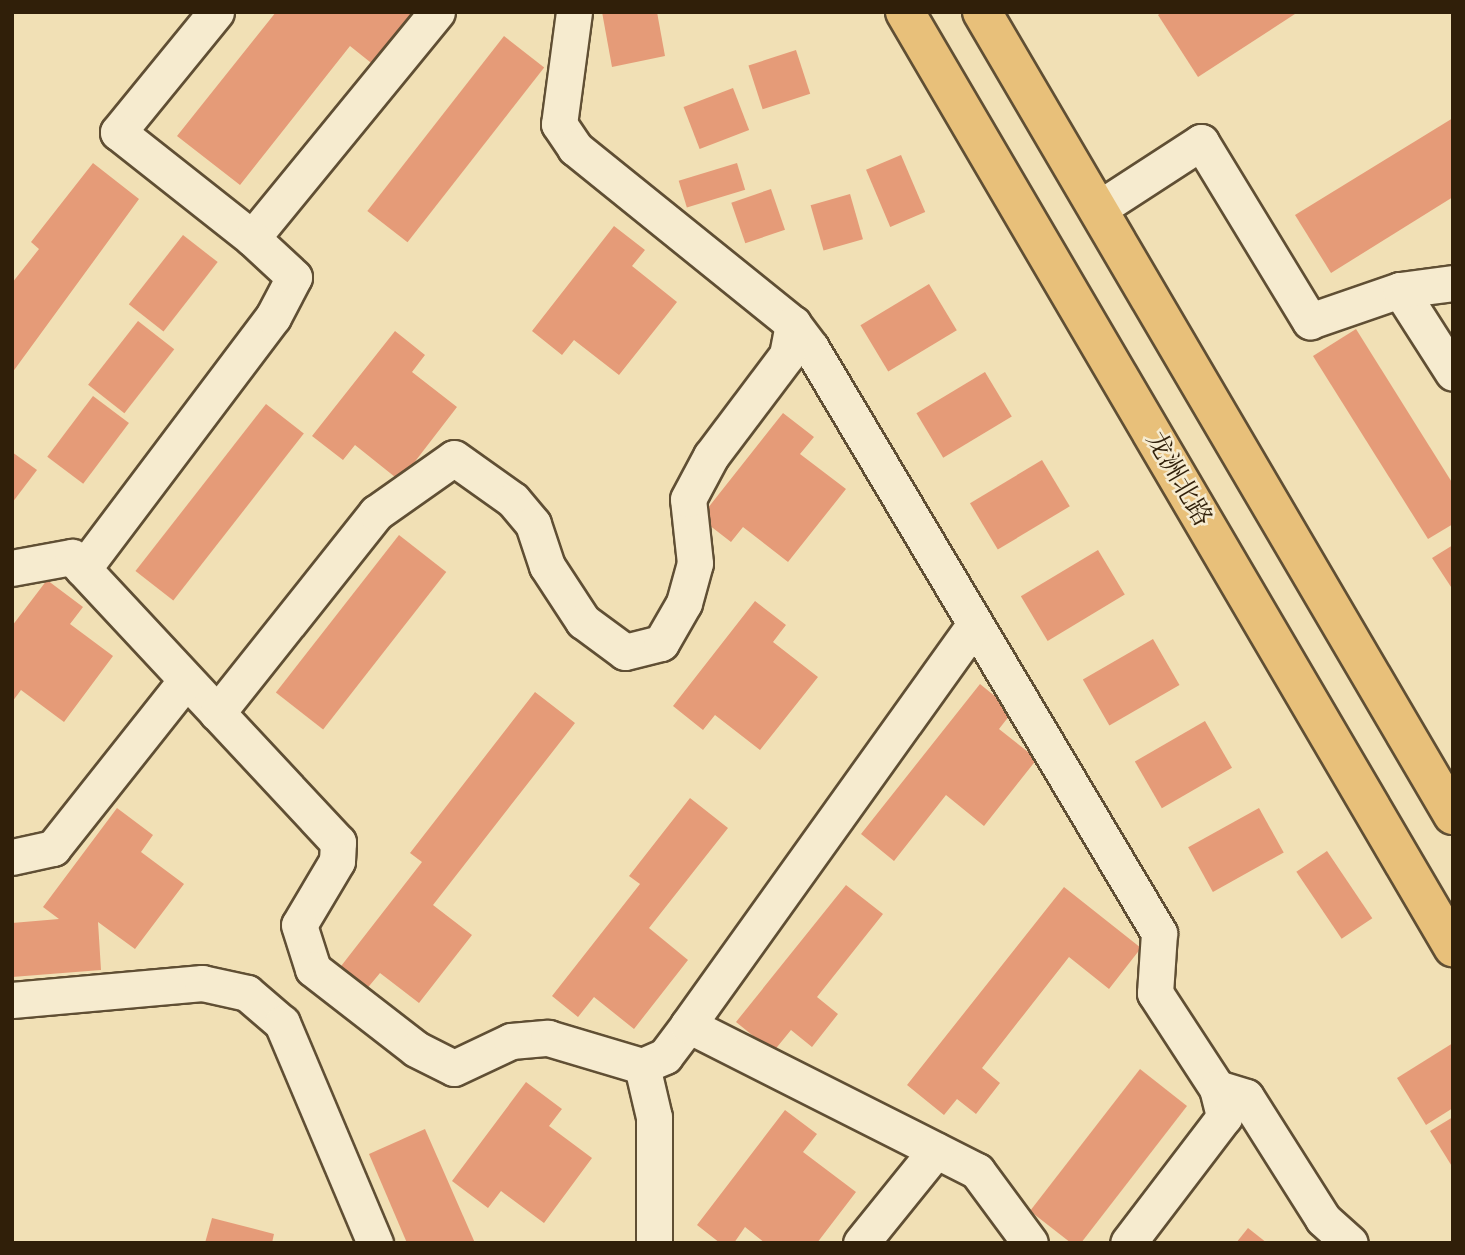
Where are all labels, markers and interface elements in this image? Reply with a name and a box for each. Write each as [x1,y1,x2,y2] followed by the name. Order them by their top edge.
[1139,426,1219,532] street label: 龙洲北路

